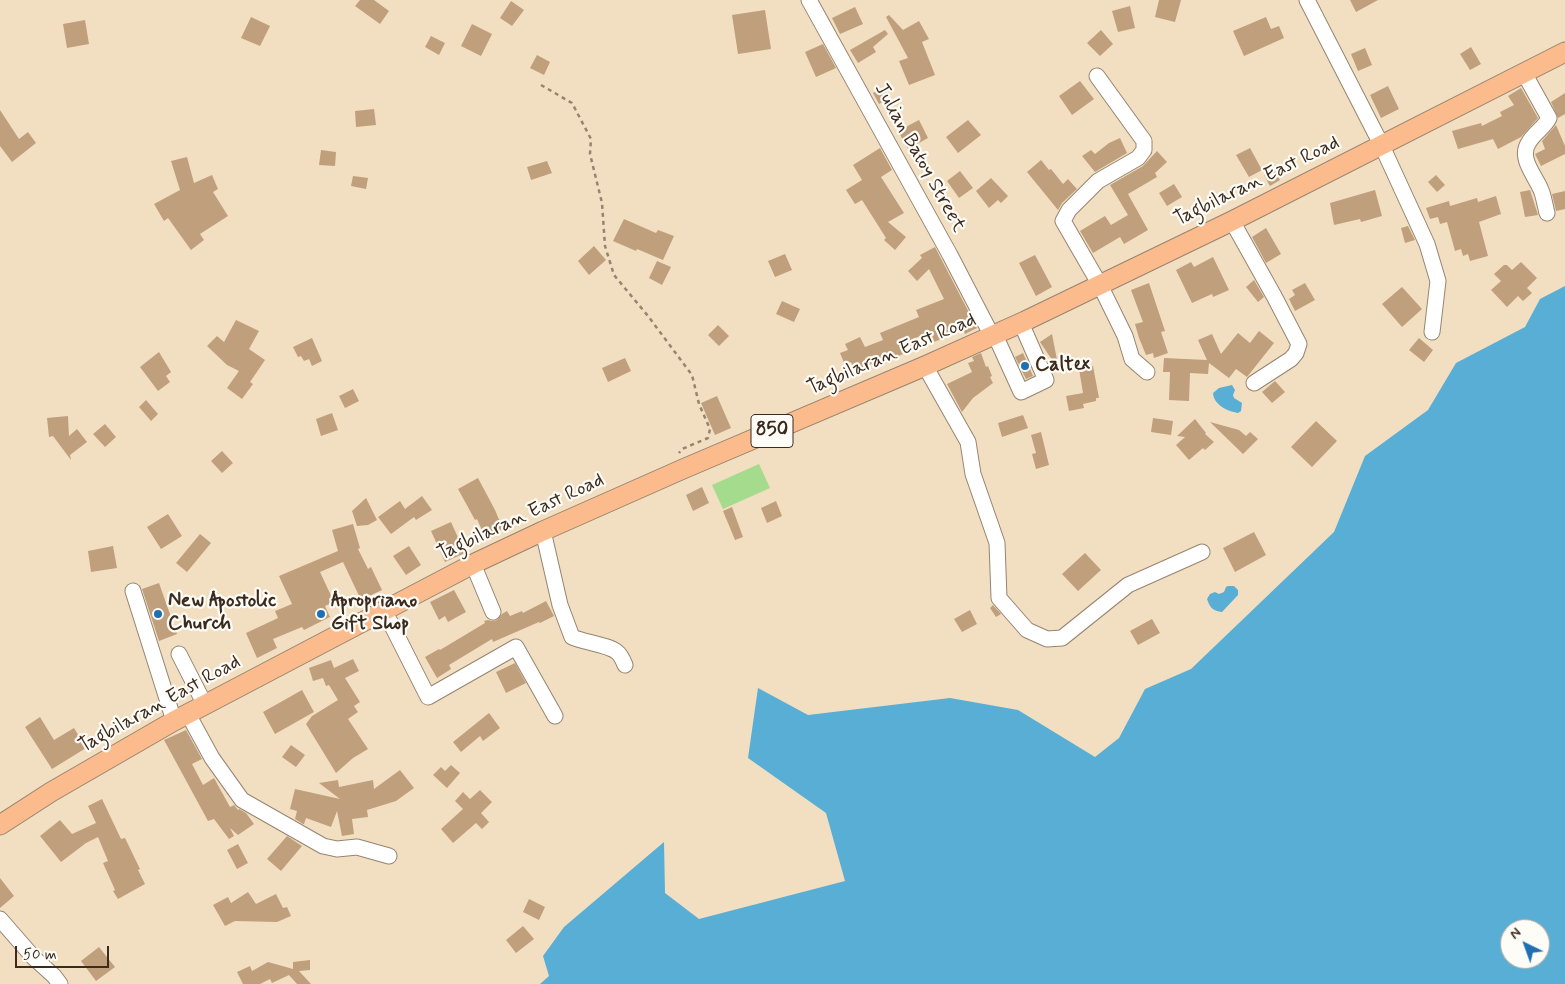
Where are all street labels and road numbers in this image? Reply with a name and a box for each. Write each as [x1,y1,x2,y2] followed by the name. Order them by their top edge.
[868,79,970,237] street label: Julian Batoy Street
[1170,132,1344,232] street label: Tagbilaran East Road
[804,309,980,401] street label: Tagbilaran East Road
[751,414,793,448] road number: 850
[434,469,608,567] street label: Tagbilaran East Road
[75,651,245,759] street label: Tagbilaran East Road

